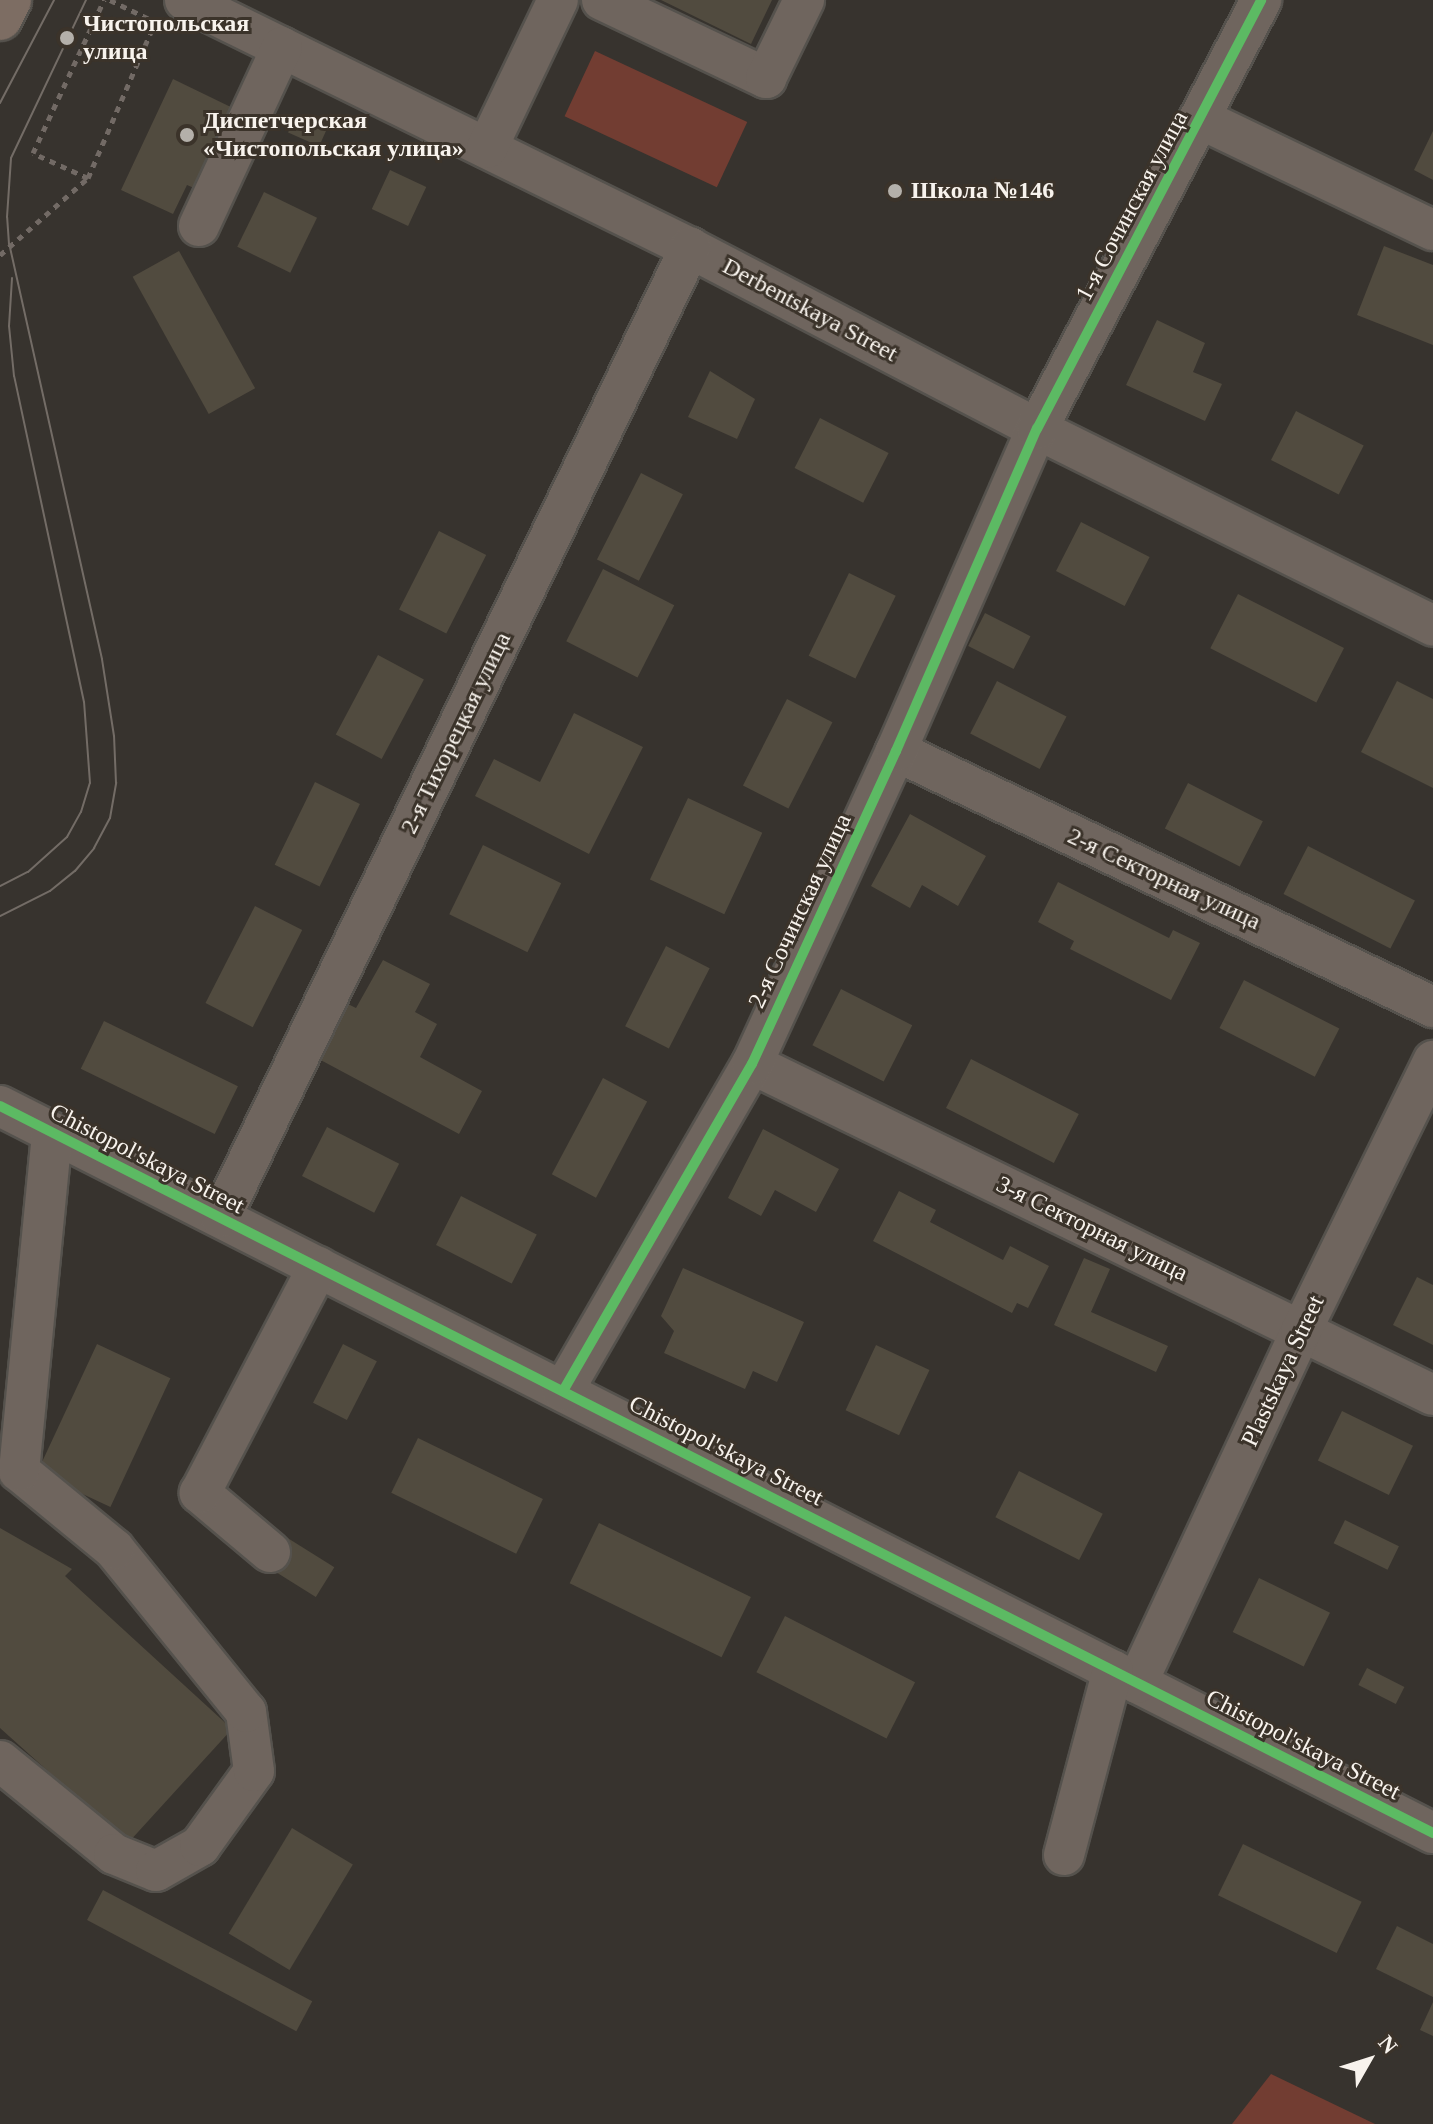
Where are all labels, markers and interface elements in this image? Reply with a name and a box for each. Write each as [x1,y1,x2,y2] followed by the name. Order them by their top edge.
[83,10,249,66] place label: Чистопольская улица
[58,29,76,47] marker: Чистопольская улица
[1070,106,1194,306] street label: 1-я Сочинская улица
[203,107,464,163] place label: Диспетчерская «Чистопольская улица»
[178,126,196,144] marker: Диспетчерская «Чистопольская улица»
[911,177,1054,205] place label: Школа №146
[886,182,904,200] marker: Школа №146
[718,252,902,368] street label: Derbentskaya Street
[395,627,517,839] street label: 2-я Тихорецкая улица
[742,809,858,1013] street label: 2-я Сочинская улица
[1063,822,1265,936] street label: 2-я Секторная улица
[45,1098,249,1220] street label: Chistopol'skaya Street
[992,1170,1192,1288] street label: 3-я Секторная улица
[1235,1291,1331,1451] street label: Plastskaya Street
[624,1390,828,1512] street label: Chistopol'skaya Street
[1201,1684,1405,1806] street label: Chistopol'skaya Street
[1329,2020,1409,2100] north arrow
[1373,2031,1403,2059] text: N

